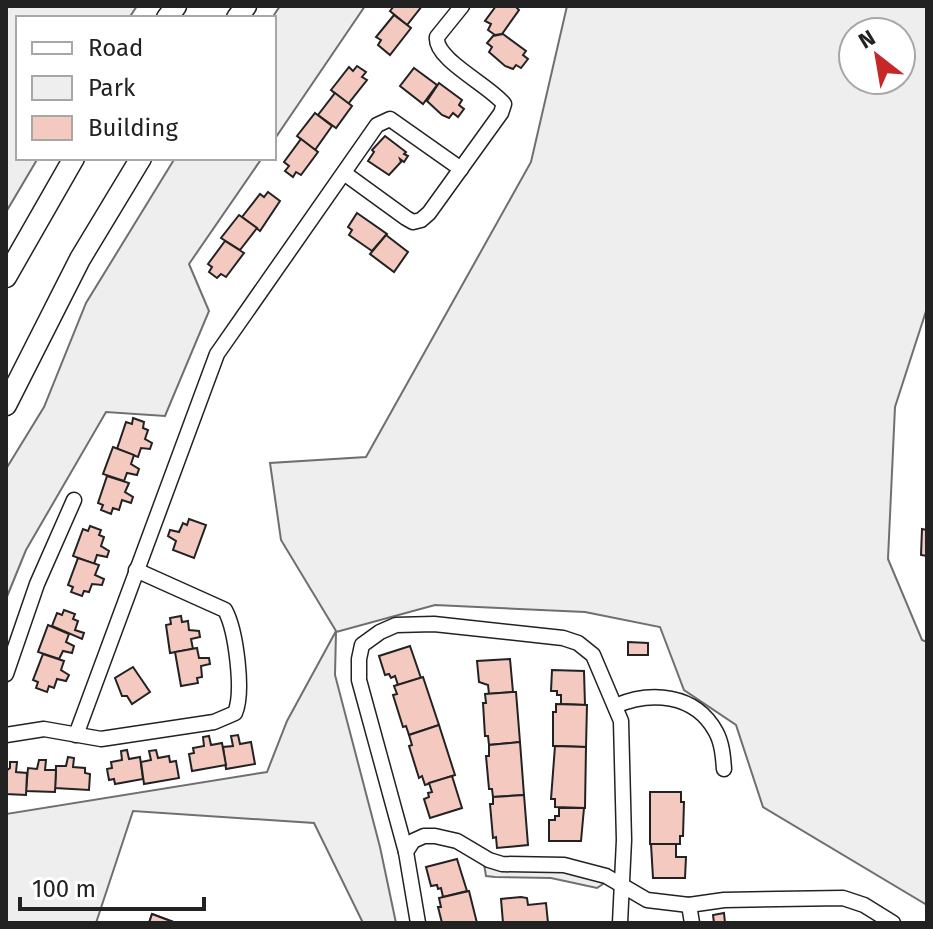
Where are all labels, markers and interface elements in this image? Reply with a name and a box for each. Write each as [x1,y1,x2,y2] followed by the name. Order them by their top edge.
[16,16,276,160] legend
[837,16,917,96] north arrow
[854,24,880,55] text: N
[88,34,143,62] text: Road
[88,74,136,102] text: Park
[88,114,178,142] text: Building
[20,861,204,911] scale bar
[32,875,96,903] text: 100 m

